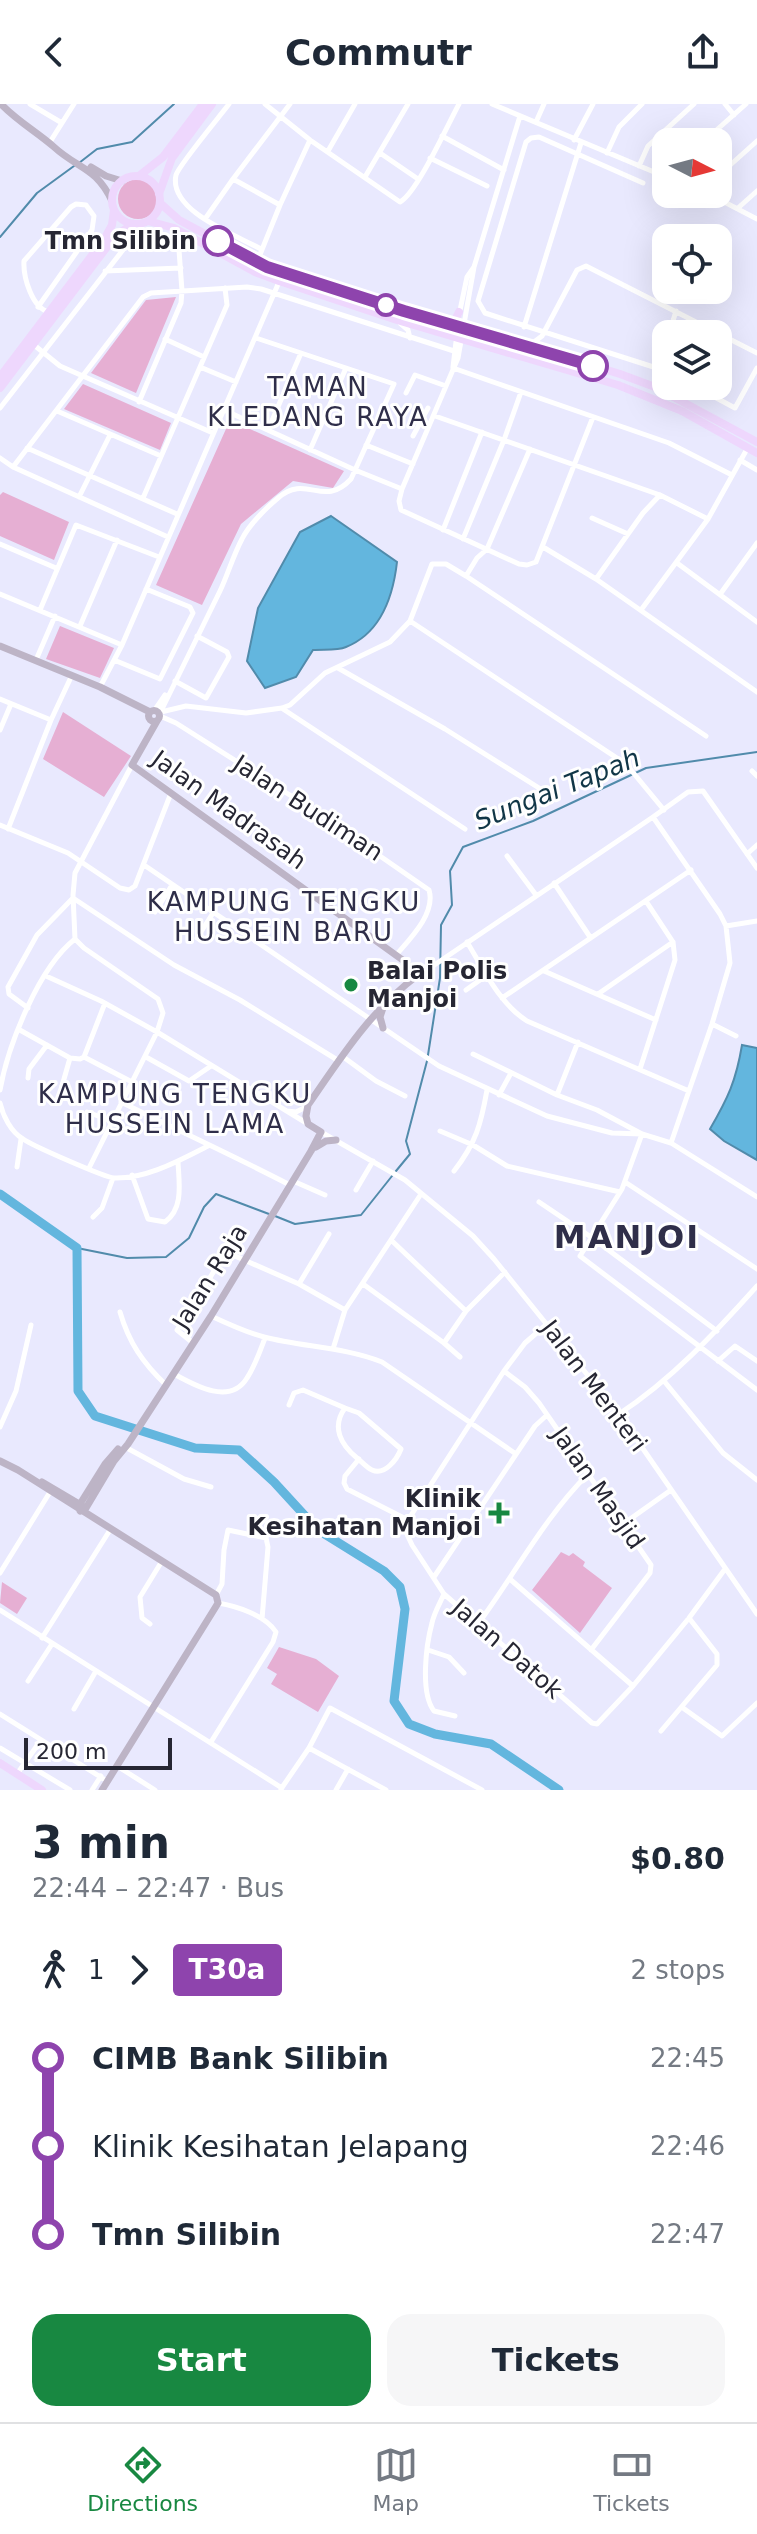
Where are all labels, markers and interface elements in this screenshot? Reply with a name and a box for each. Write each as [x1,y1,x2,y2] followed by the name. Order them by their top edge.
[32,30,76,74] icon: back
[681,30,725,74] icon: share
[285,32,472,73] text: Commutr
[652,128,732,208] north arrow
[652,128,732,400] map controls
[652,224,732,304] button: locate
[203,226,233,256] marker: Tmn Silibin
[45,227,196,255] place label: Tmn Silibin
[375,294,397,316] unlabelled marker
[652,320,732,400] button: layers
[578,351,608,381] unlabelled marker
[207,372,429,432] district label: TAMAN KLEDANG RAYA
[470,742,644,836] water label: Sungai Tapah
[145,744,312,875] street label: Jalan Madrasah
[226,748,388,867] street label: Jalan Budiman
[147,887,421,947] district label: KAMPUNG TENGKU HUSSEIN BARU
[367,957,507,1013] place label: Balai Polis Manjoi
[342,976,360,994] marker: Balai Polis Manjoi
[38,1079,312,1139] district label: KAMPUNG TENGKU HUSSEIN LAMA
[554,1218,700,1256] district label: MANJOI
[166,1219,253,1336] street label: Jalan Raja
[534,1313,653,1457] street label: Jalan Menteri
[545,1420,650,1554] street label: Jalan Masjid
[248,1485,482,1541] place label: Klinik Kesihatan Manjoi
[488,1502,510,1524] marker: Klinik Kesihatan Manjoi
[445,1592,568,1705] street label: Jalan Datok
[24,1734,172,1770] scale bar
[36,1739,106,1764] text: 200 m
[32,1817,170,1868] text: 3 min
[630,1841,725,1876] text: $0.80
[32,1873,284,1903] text: 22:44 – 22:47 · Bus
[32,1948,76,1992] icon: walk
[117,1948,161,1992] icon: forward
[189,1953,266,1986] text: T30a
[88,1955,105,1985] text: 1
[630,1955,725,1985] text: 2 stops
[92,2041,389,2076] text: CIMB Bank Silibin
[650,2043,725,2073] text: 22:45
[92,2129,469,2164] text: Klinik Kesihatan Jelapang
[650,2131,725,2161] text: 22:46
[92,2217,281,2252] text: Tmn Silibin
[650,2219,725,2249] text: 22:47
[32,2314,371,2406] button: Start
[387,2314,725,2406] button: Tickets
[87,2443,198,2516] tab: Directions
[372,2443,419,2516] tab: Map
[593,2443,670,2516] tab: Tickets

